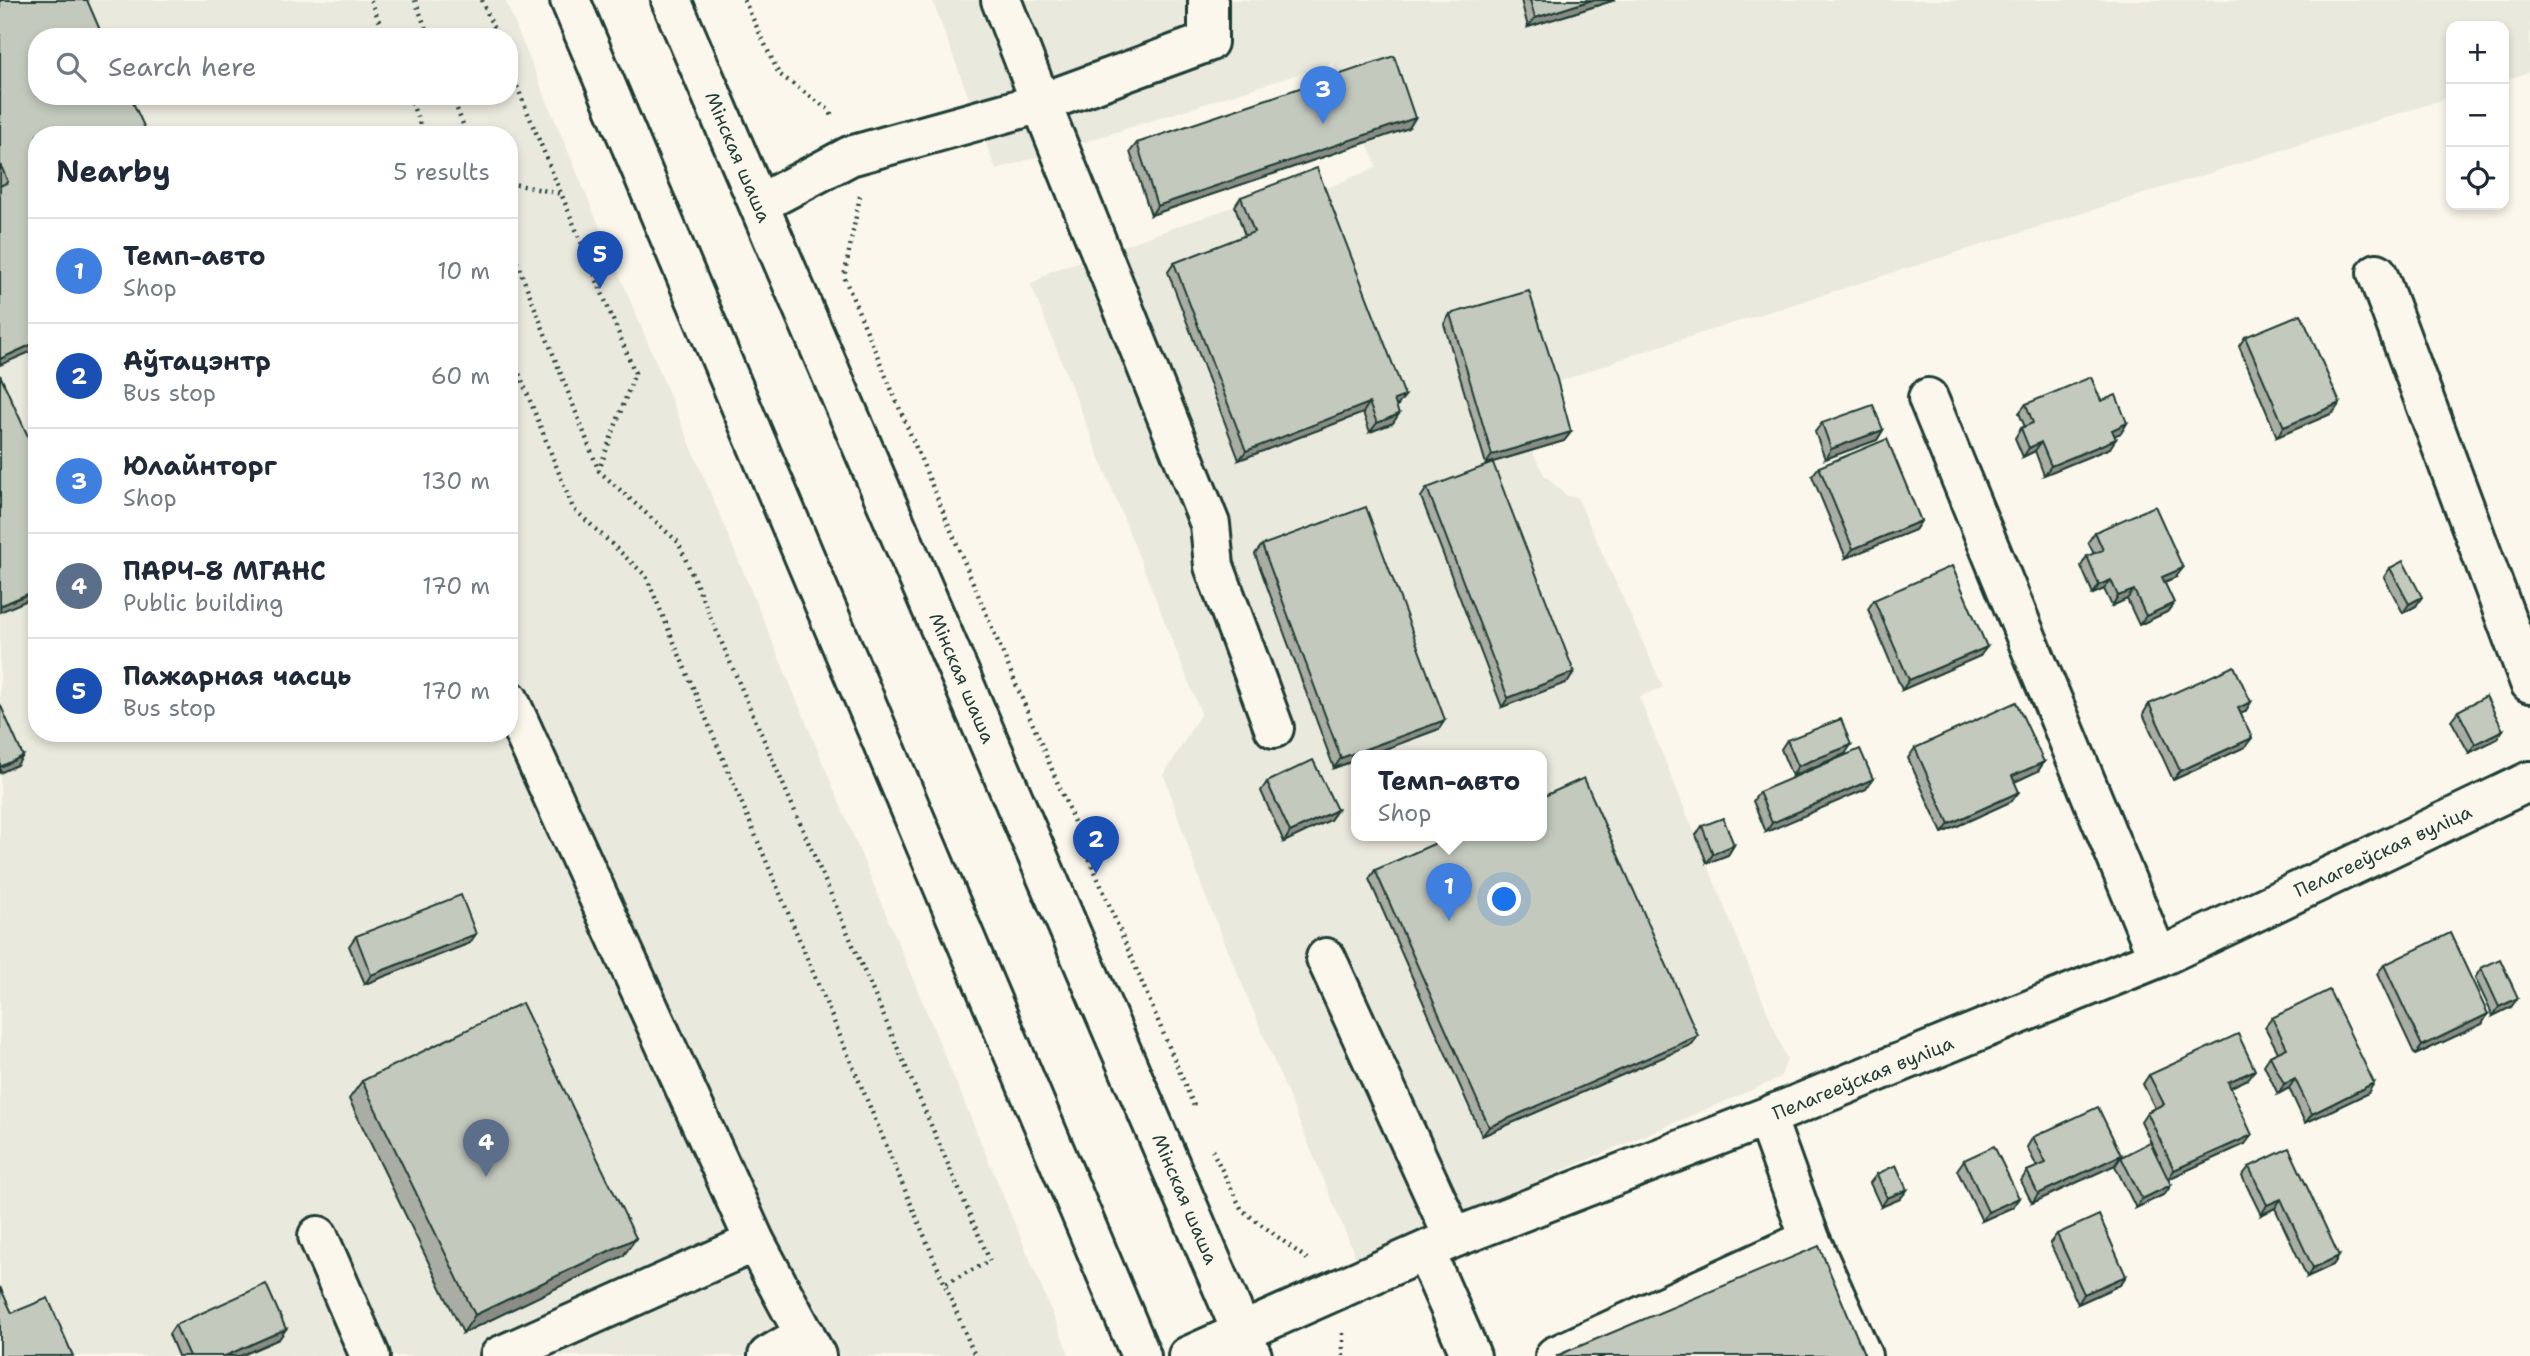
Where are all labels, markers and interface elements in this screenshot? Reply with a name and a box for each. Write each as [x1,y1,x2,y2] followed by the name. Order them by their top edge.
[2446,21,2509,210] map controls
[2446,21,2509,84] button: +
[28,28,518,105] search box
[52,48,90,86] icon: search
[108,49,257,84] text: Search here
[1300,66,1346,124] pin: 3
[2446,84,2509,147] button: −
[699,88,777,226] street label: Мінская шаша
[2446,147,2509,210] button: locate
[56,151,171,192] text: Nearby
[393,157,490,187] text: 5 results
[577,231,623,289] pin: 5
[123,238,266,273] text: Темп-авто
[74,256,84,286] text: 1
[437,256,490,286] text: 10 m
[123,273,177,303] text: Shop
[123,343,271,378] text: Аўтацэнтр
[71,361,87,391] text: 2
[431,361,490,391] text: 60 m
[123,378,216,408] text: Bus stop
[123,448,277,483] text: Юлайнторг
[71,466,87,496] text: 3
[422,466,490,496] text: 130 m
[123,483,177,513] text: Shop
[123,553,326,588] text: ПАРЧ-8 МГАНС
[71,571,87,601] text: 4
[422,571,490,601] text: 170 m
[123,588,283,618] text: Public building
[923,609,1001,747] street label: Мінская шаша
[123,658,351,693] text: Пажарная часць
[72,676,86,706] text: 5
[422,676,490,706] text: 170 m
[123,693,216,723] text: Bus stop
[1351,750,1547,841] popup
[1378,763,1520,798] text: Темп-авто
[1378,798,1431,828] text: Shop
[2290,799,2476,903] street label: Пелагееўская вуліца
[1073,816,1119,874] pin: 2
[1426,863,1472,921] pin: 1
[1487,882,1521,916] your location
[1769,1030,1957,1126] street label: Пелагееўская вуліца
[463,1119,509,1177] pin: 4
[1146,1130,1224,1268] street label: Мінская шаша

